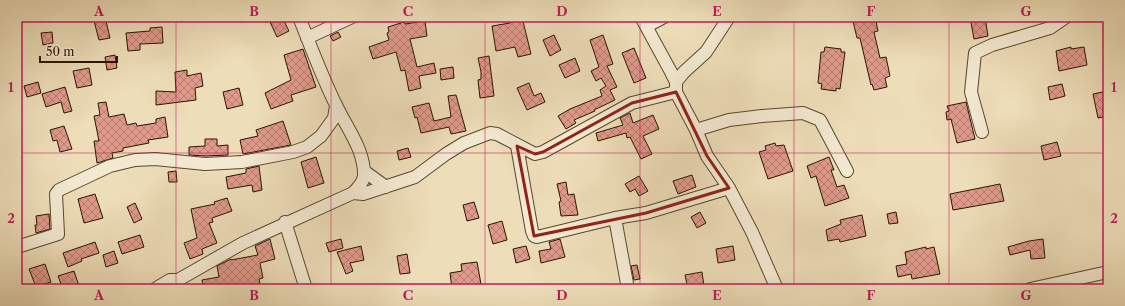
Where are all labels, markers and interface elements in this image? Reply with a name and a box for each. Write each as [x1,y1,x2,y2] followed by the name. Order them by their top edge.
[93,3,105,19] text: A
[249,3,259,19] text: B
[403,3,413,19] text: C
[556,3,568,19] text: D
[712,3,722,19] text: E
[867,3,876,19] text: F
[1020,3,1032,19] text: G
[40,38,117,64] scale bar
[46,44,75,59] text: 50 m
[8,79,14,95] text: 1
[1111,79,1117,95] text: 1
[7,210,15,226] text: 2
[1110,210,1118,226] text: 2
[93,287,105,303] text: A
[249,287,259,303] text: B
[403,287,413,303] text: C
[556,287,568,303] text: D
[712,287,722,303] text: E
[867,287,876,303] text: F
[1020,287,1032,303] text: G

